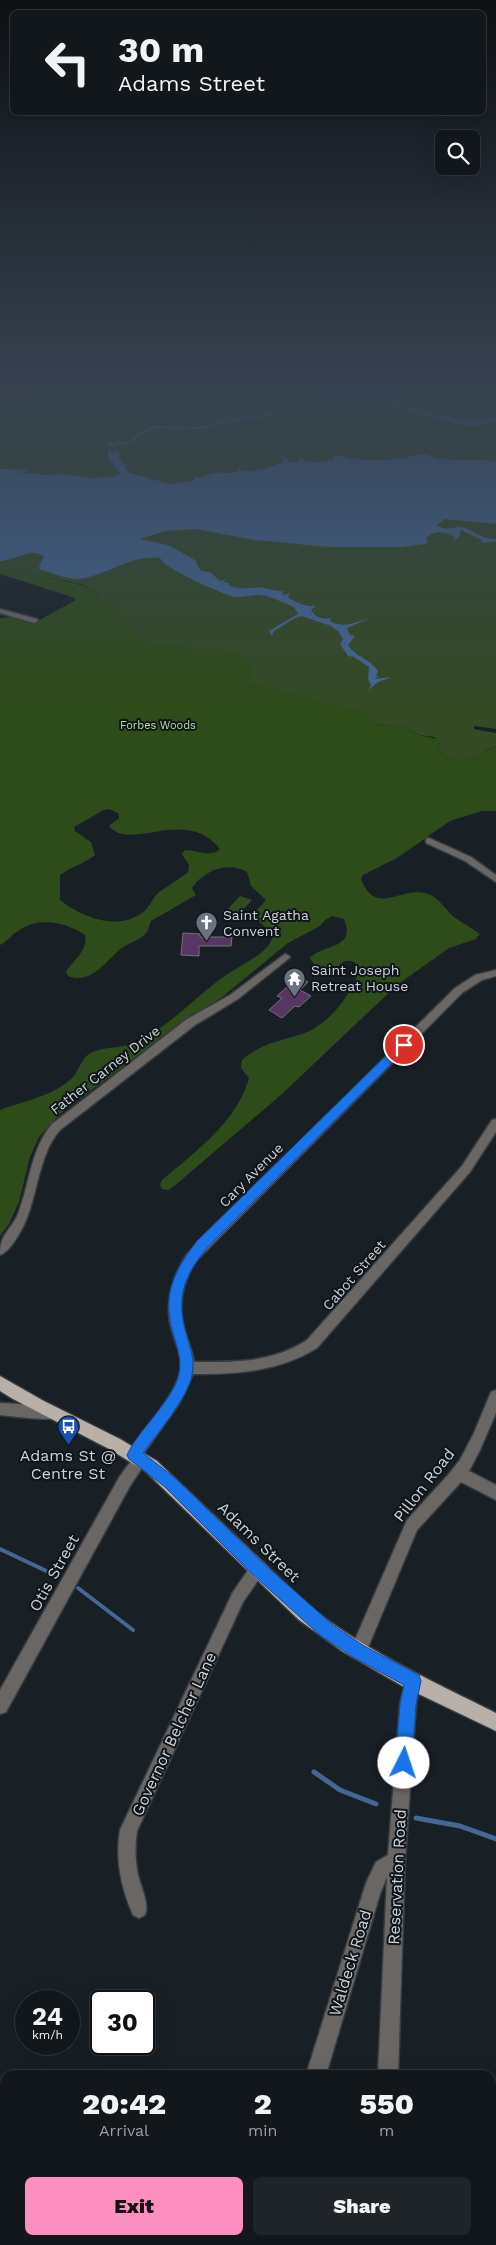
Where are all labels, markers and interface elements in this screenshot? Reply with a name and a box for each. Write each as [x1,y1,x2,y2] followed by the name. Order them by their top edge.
[118,29,204,71] text: 30 m
[35,30,100,95] icon: left
[118,71,265,96] text: Adams Street
[435,130,480,175] map controls
[435,130,480,175] button: search
[120,719,196,732] park label: Forbes Woods
[223,907,309,939] place label: Saint Agatha Convent
[195,911,219,942] church icon: Saint Agatha Convent
[311,962,408,994] place label: Saint Joseph Retreat House
[283,966,307,997] temple icon: Saint Joseph Retreat House
[47,1022,163,1118] street label: Father Carney Drive
[383,1024,425,1066] pin
[390,1031,418,1059] icon: arrive
[216,1140,286,1210] street label: Cary Avenue
[319,1237,389,1313] street label: Cabot Street
[56,1414,80,1445] bus stop icon: Adams St @ Centre St
[389,1445,459,1525] street label: Pillon Road
[20,1446,116,1483] place label: Adams St @ Centre St
[214,1498,304,1586] street label: Adams Street
[25,1531,83,1615] street label: Otis Street
[128,1649,220,1819] street label: Governor Belcher Lane
[377,1736,429,1788] position arrow
[384,1809,410,1945] street label: Reservation Road
[325,1908,375,2018] street label: Waldeck Road
[90,1990,155,2055] speed limit sign: 30
[32,2002,63,2031] text: 24
[32,2028,63,2042] text: km/h
[82,2086,166,2121] text: 20:42
[254,2086,272,2121] text: 2
[359,2086,414,2121] text: 550
[99,2121,149,2140] text: Arrival
[248,2121,277,2140] text: min
[379,2121,394,2140] text: m
[25,2177,243,2235] button: Exit
[253,2177,471,2235] button: Share

